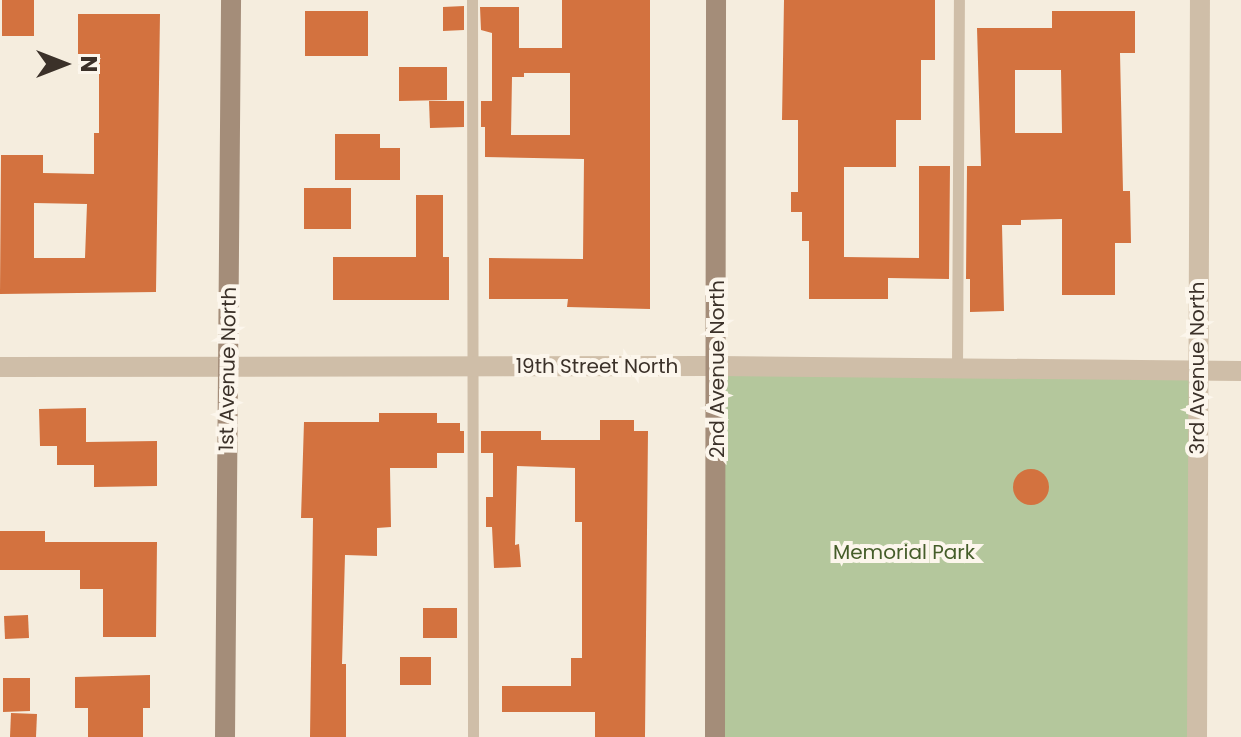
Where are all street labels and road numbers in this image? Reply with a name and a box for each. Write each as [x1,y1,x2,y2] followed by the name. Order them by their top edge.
[705,280,729,458] street label: 2nd Avenue North
[1185,282,1209,454] street label: 3rd Avenue North
[215,287,241,451] street label: 1st Avenue North
[516,354,678,378] street label: 19th Street North

